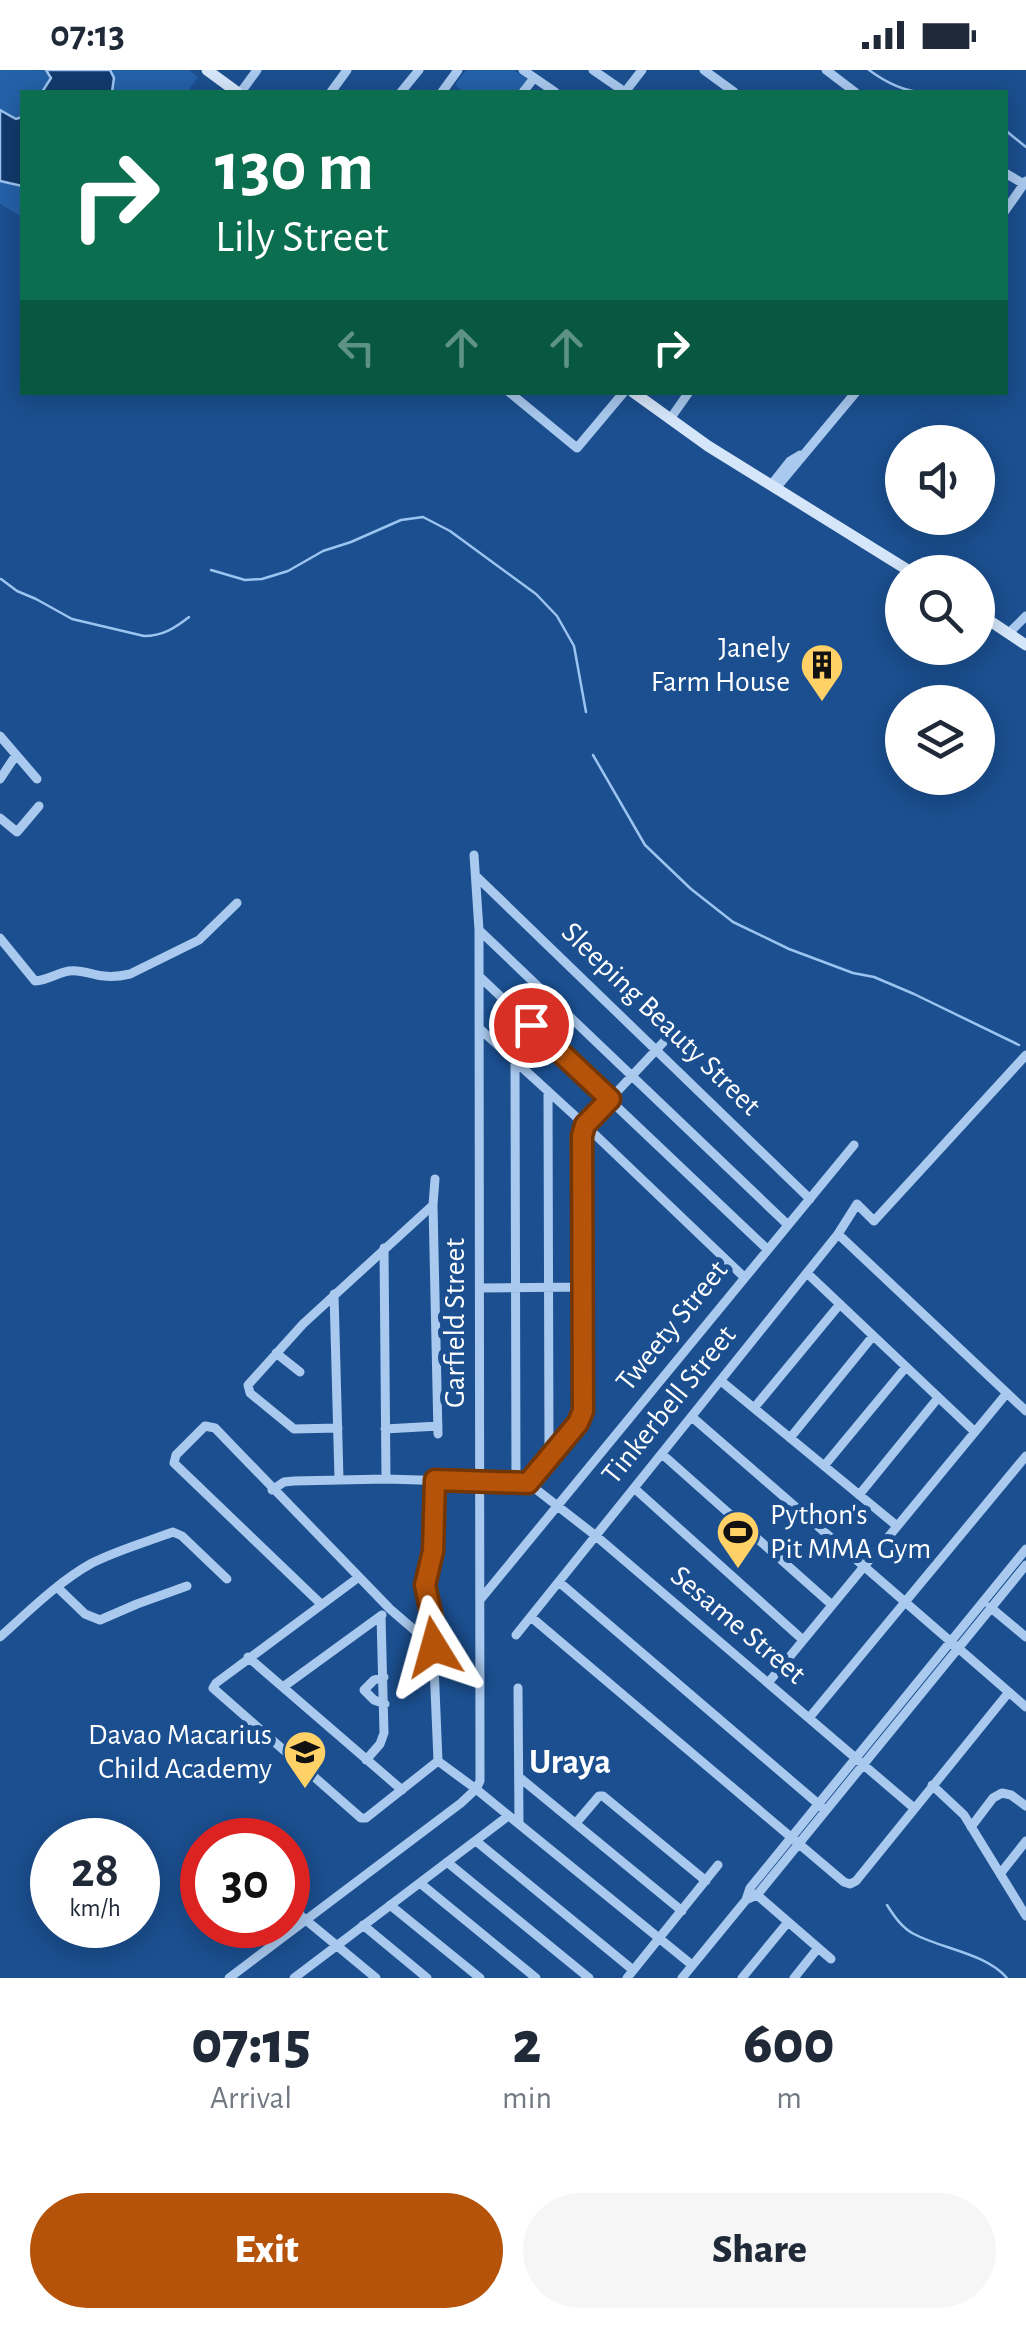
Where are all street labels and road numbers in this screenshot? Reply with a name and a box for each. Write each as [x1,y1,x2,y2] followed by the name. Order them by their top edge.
[556,917,766,1122] street label: Sleeping Beauty Street
[440,1238,470,1408] street label: Garfield Street
[611,1255,734,1397] street label: Tweety Street
[596,1320,742,1490] street label: Tinkerbell Street
[665,1560,811,1690] street label: Sesame Street

